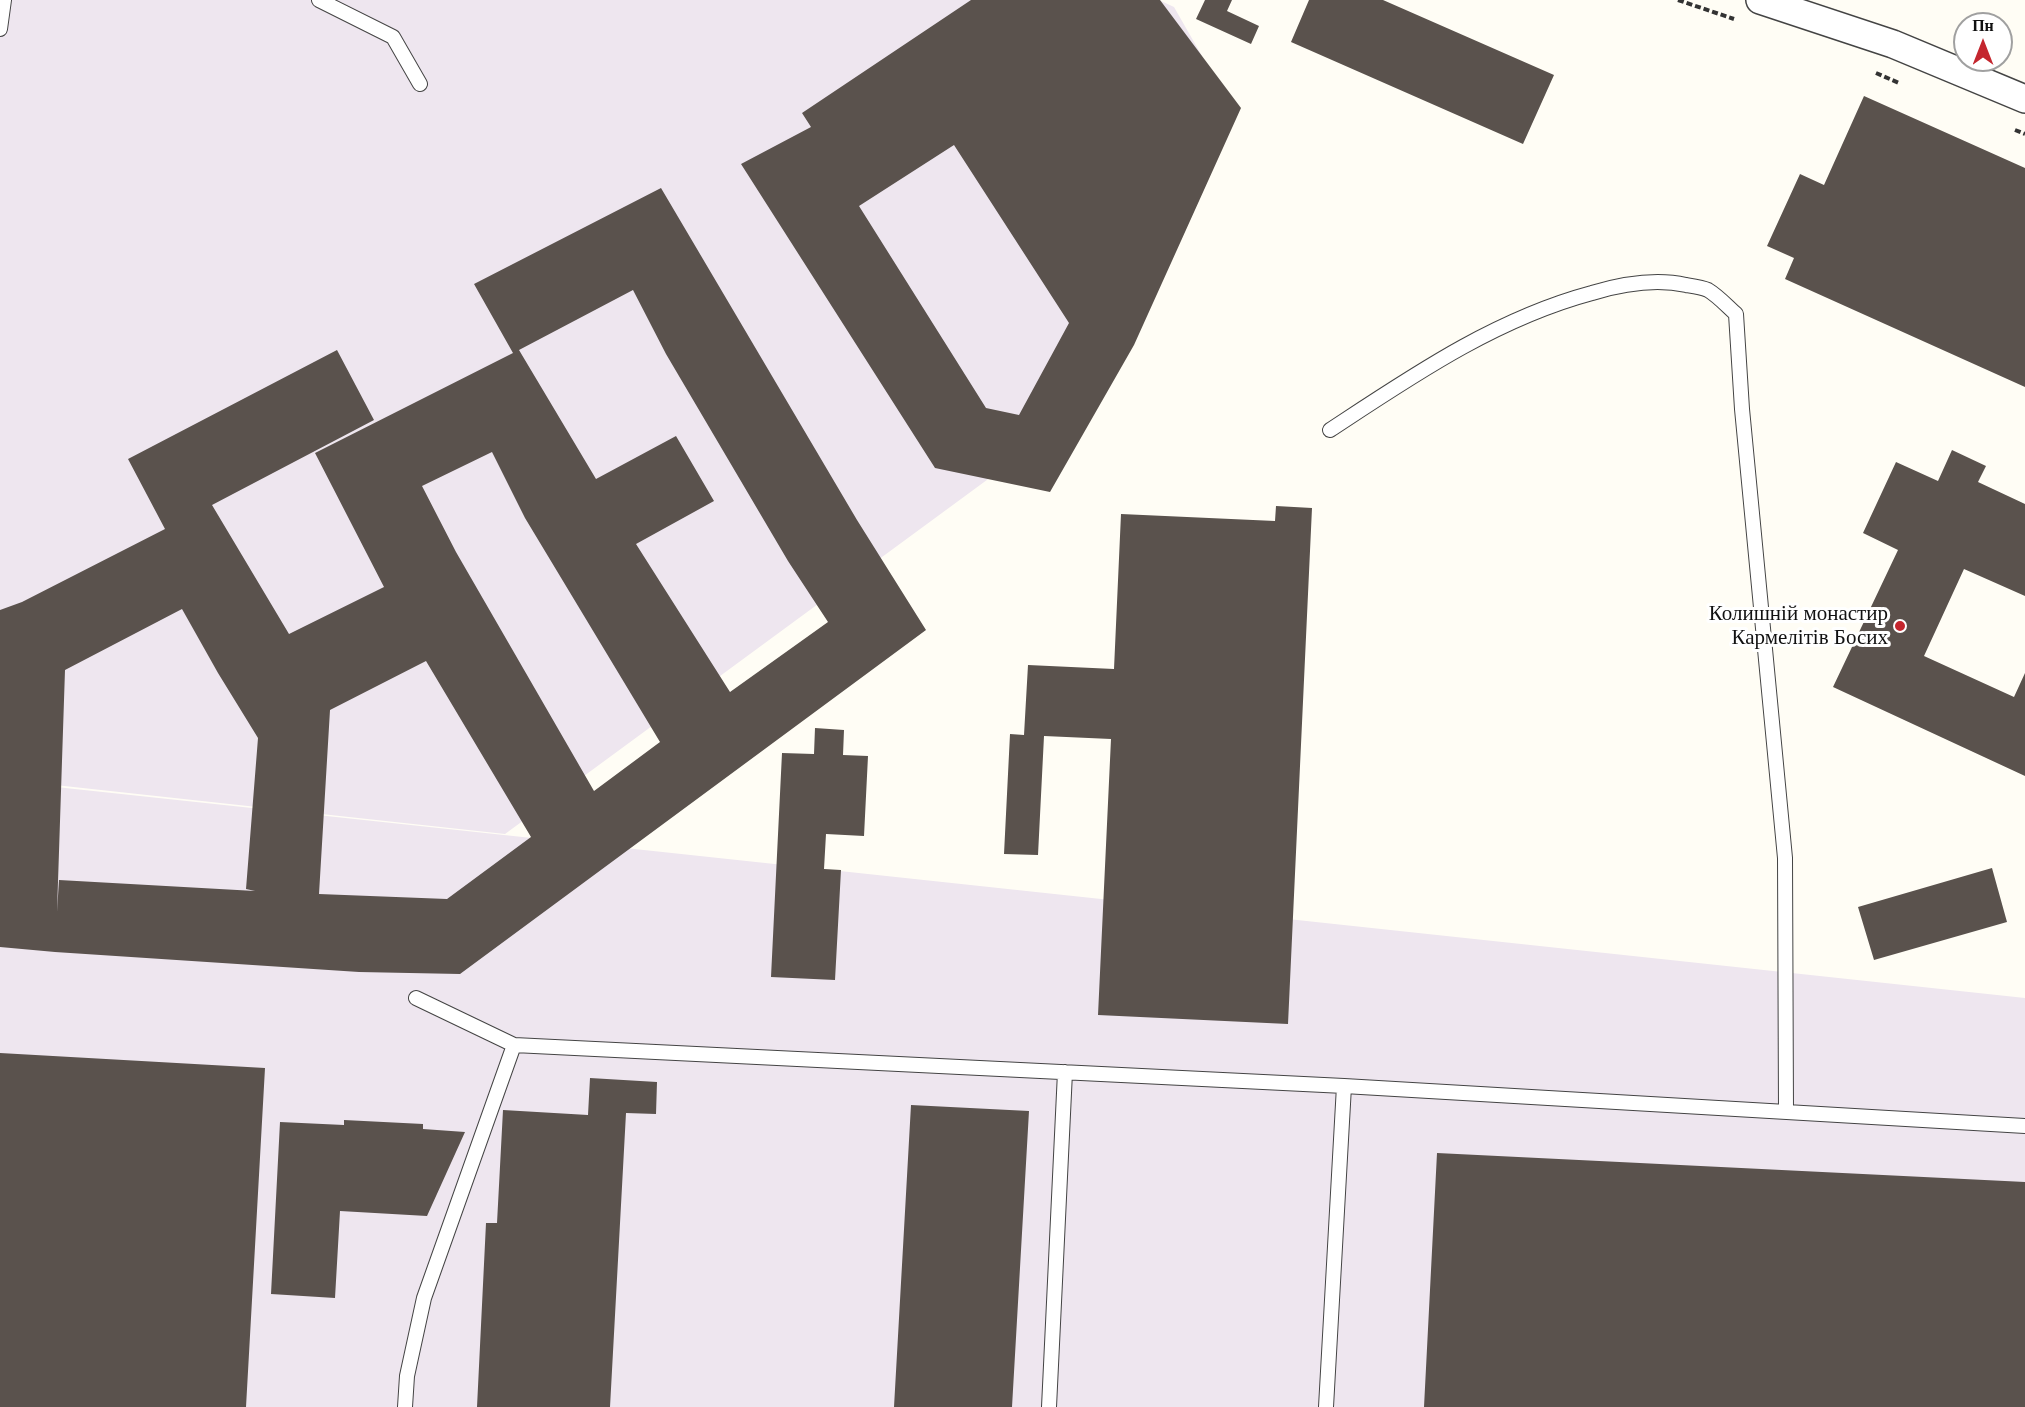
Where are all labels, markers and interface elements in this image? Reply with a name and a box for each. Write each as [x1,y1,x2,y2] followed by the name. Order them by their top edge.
[1953,12,2013,72] north arrow
[1972,17,1994,34] text: Пн
[1709,601,1888,651] place label: Колишній монастир Кармелітів Босих
[1893,619,1907,633] marker: Колишній монастир Кармелітів Босих

